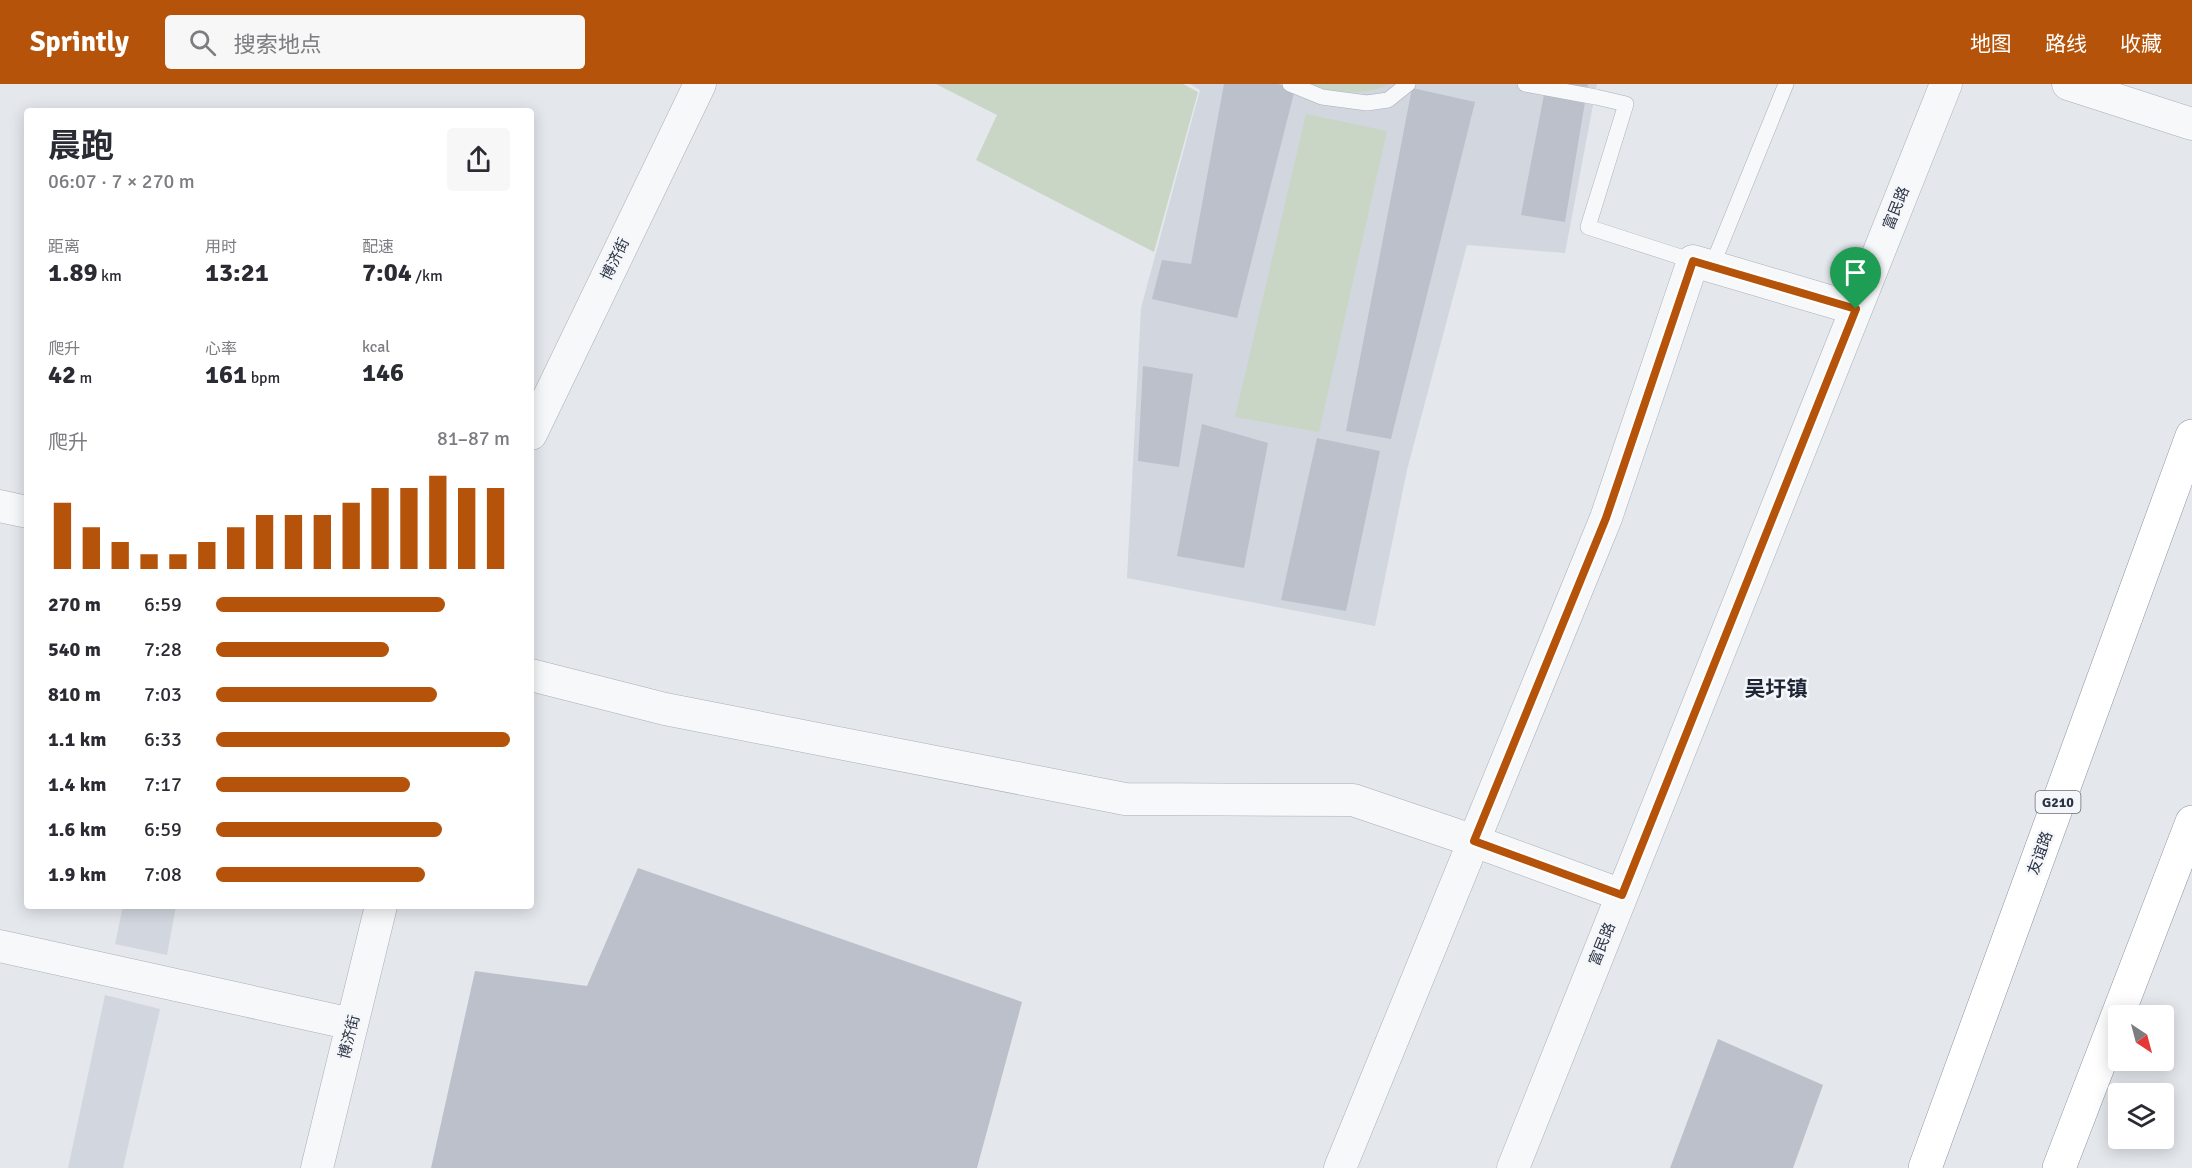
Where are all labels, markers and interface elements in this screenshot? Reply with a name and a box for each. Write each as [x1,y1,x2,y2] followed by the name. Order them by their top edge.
[165,15,585,69] search box
[30,25,129,59] text: Sprintly
[186,26,219,59] icon: search
[234,31,322,58] text: 搜索地点
[1970,31,2012,57] text: 地图
[2045,31,2087,57] text: 路线
[2120,31,2162,57] text: 收藏
[48,126,114,167] text: 晨跑
[447,128,510,191] button: share
[48,169,195,194] text: 06:07 · 7 × 270 m
[1879,184,1913,232] street label: 富民路
[597,235,633,283] street label: 博济街
[48,237,80,257] text: 距离
[205,237,237,257] text: 用时
[362,237,394,257] text: 配速
[1830,247,1881,309] pin
[1839,256,1872,289] icon: arrive
[48,257,98,289] text: 1.89
[205,257,269,289] text: 13:21
[362,257,412,289] text: 7:04
[98,266,122,286] text: km
[412,266,443,286] text: /km
[362,337,390,357] text: kcal
[48,339,80,359] text: 爬升
[205,339,237,359] text: 心率
[362,357,404,389] text: 146
[48,359,76,391] text: 42
[205,359,247,391] text: 161
[76,368,92,388] text: m
[247,368,280,388] text: bpm
[437,426,510,451] text: 81–87 m
[48,430,88,455] text: 爬升
[48,592,101,617] text: 270 m
[144,592,182,617] text: 6:59
[48,637,101,662] text: 540 m
[144,637,182,662] text: 7:28
[1745,676,1808,702] district label: 吴圩镇
[48,682,101,707] text: 810 m
[144,682,182,707] text: 7:03
[48,727,106,752] text: 1.1 km
[144,727,182,752] text: 6:33
[48,772,106,797] text: 1.4 km
[144,772,182,797] text: 7:17
[2036,791,2080,813] road number: G210
[48,817,106,842] text: 1.6 km
[144,817,182,842] text: 6:59
[2024,829,2056,877] street label: 友谊路
[48,862,106,887] text: 1.9 km
[144,862,182,887] text: 7:08
[1585,920,1619,968] street label: 富民路
[2108,1005,2174,1071] north arrow
[2108,1005,2174,1149] map controls
[335,1013,363,1061] street label: 博济街
[2108,1083,2174,1149] button: layers

